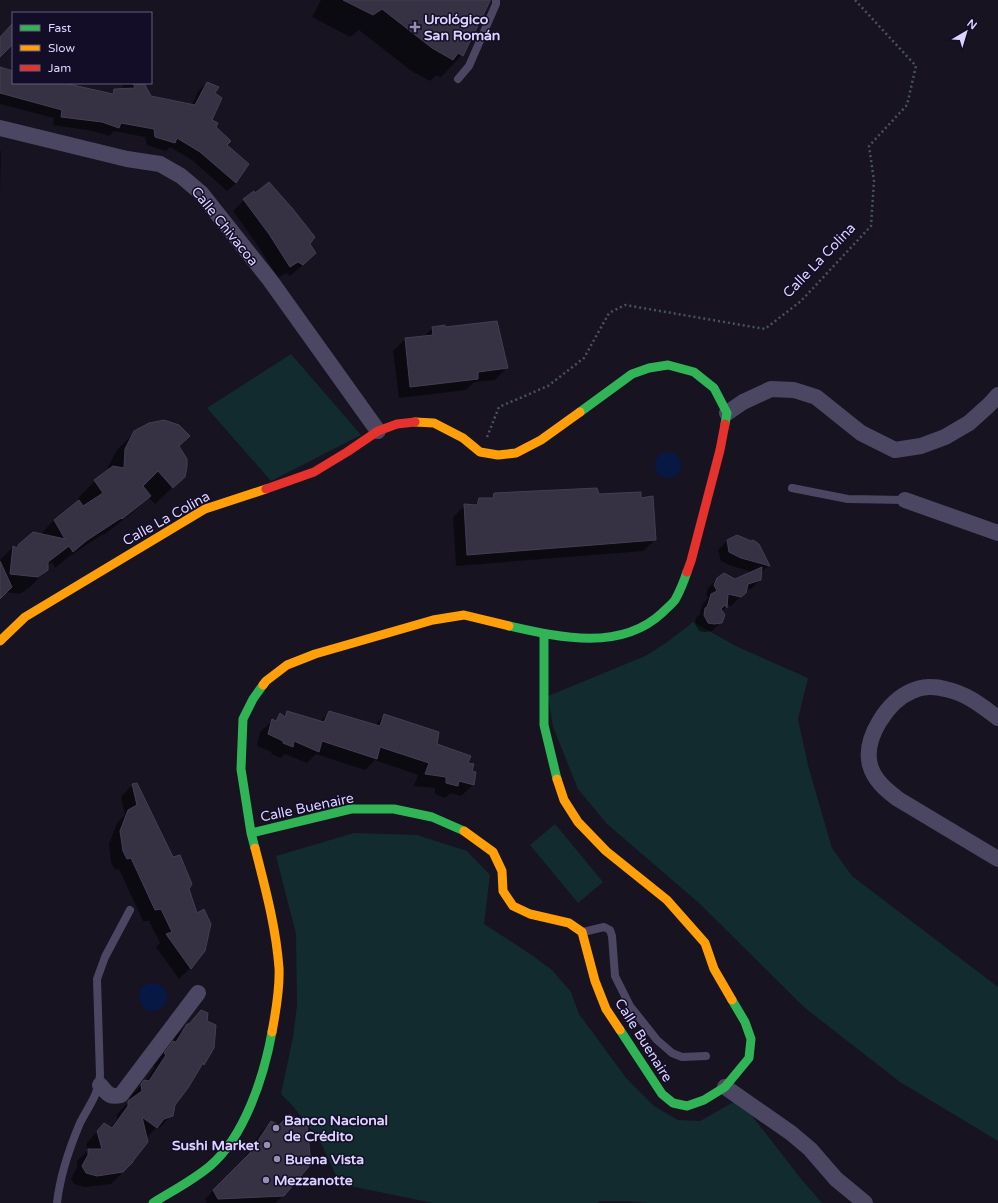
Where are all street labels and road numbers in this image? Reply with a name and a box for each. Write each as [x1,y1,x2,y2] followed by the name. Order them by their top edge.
[188,183,262,269] street label: Calle Chivacoa
[780,220,859,301] street label: Calle La Colina
[120,487,213,549] street label: Calle La Colina
[259,789,355,826] street label: Calle Buenaire
[611,995,676,1085] street label: Calle Buenaire

